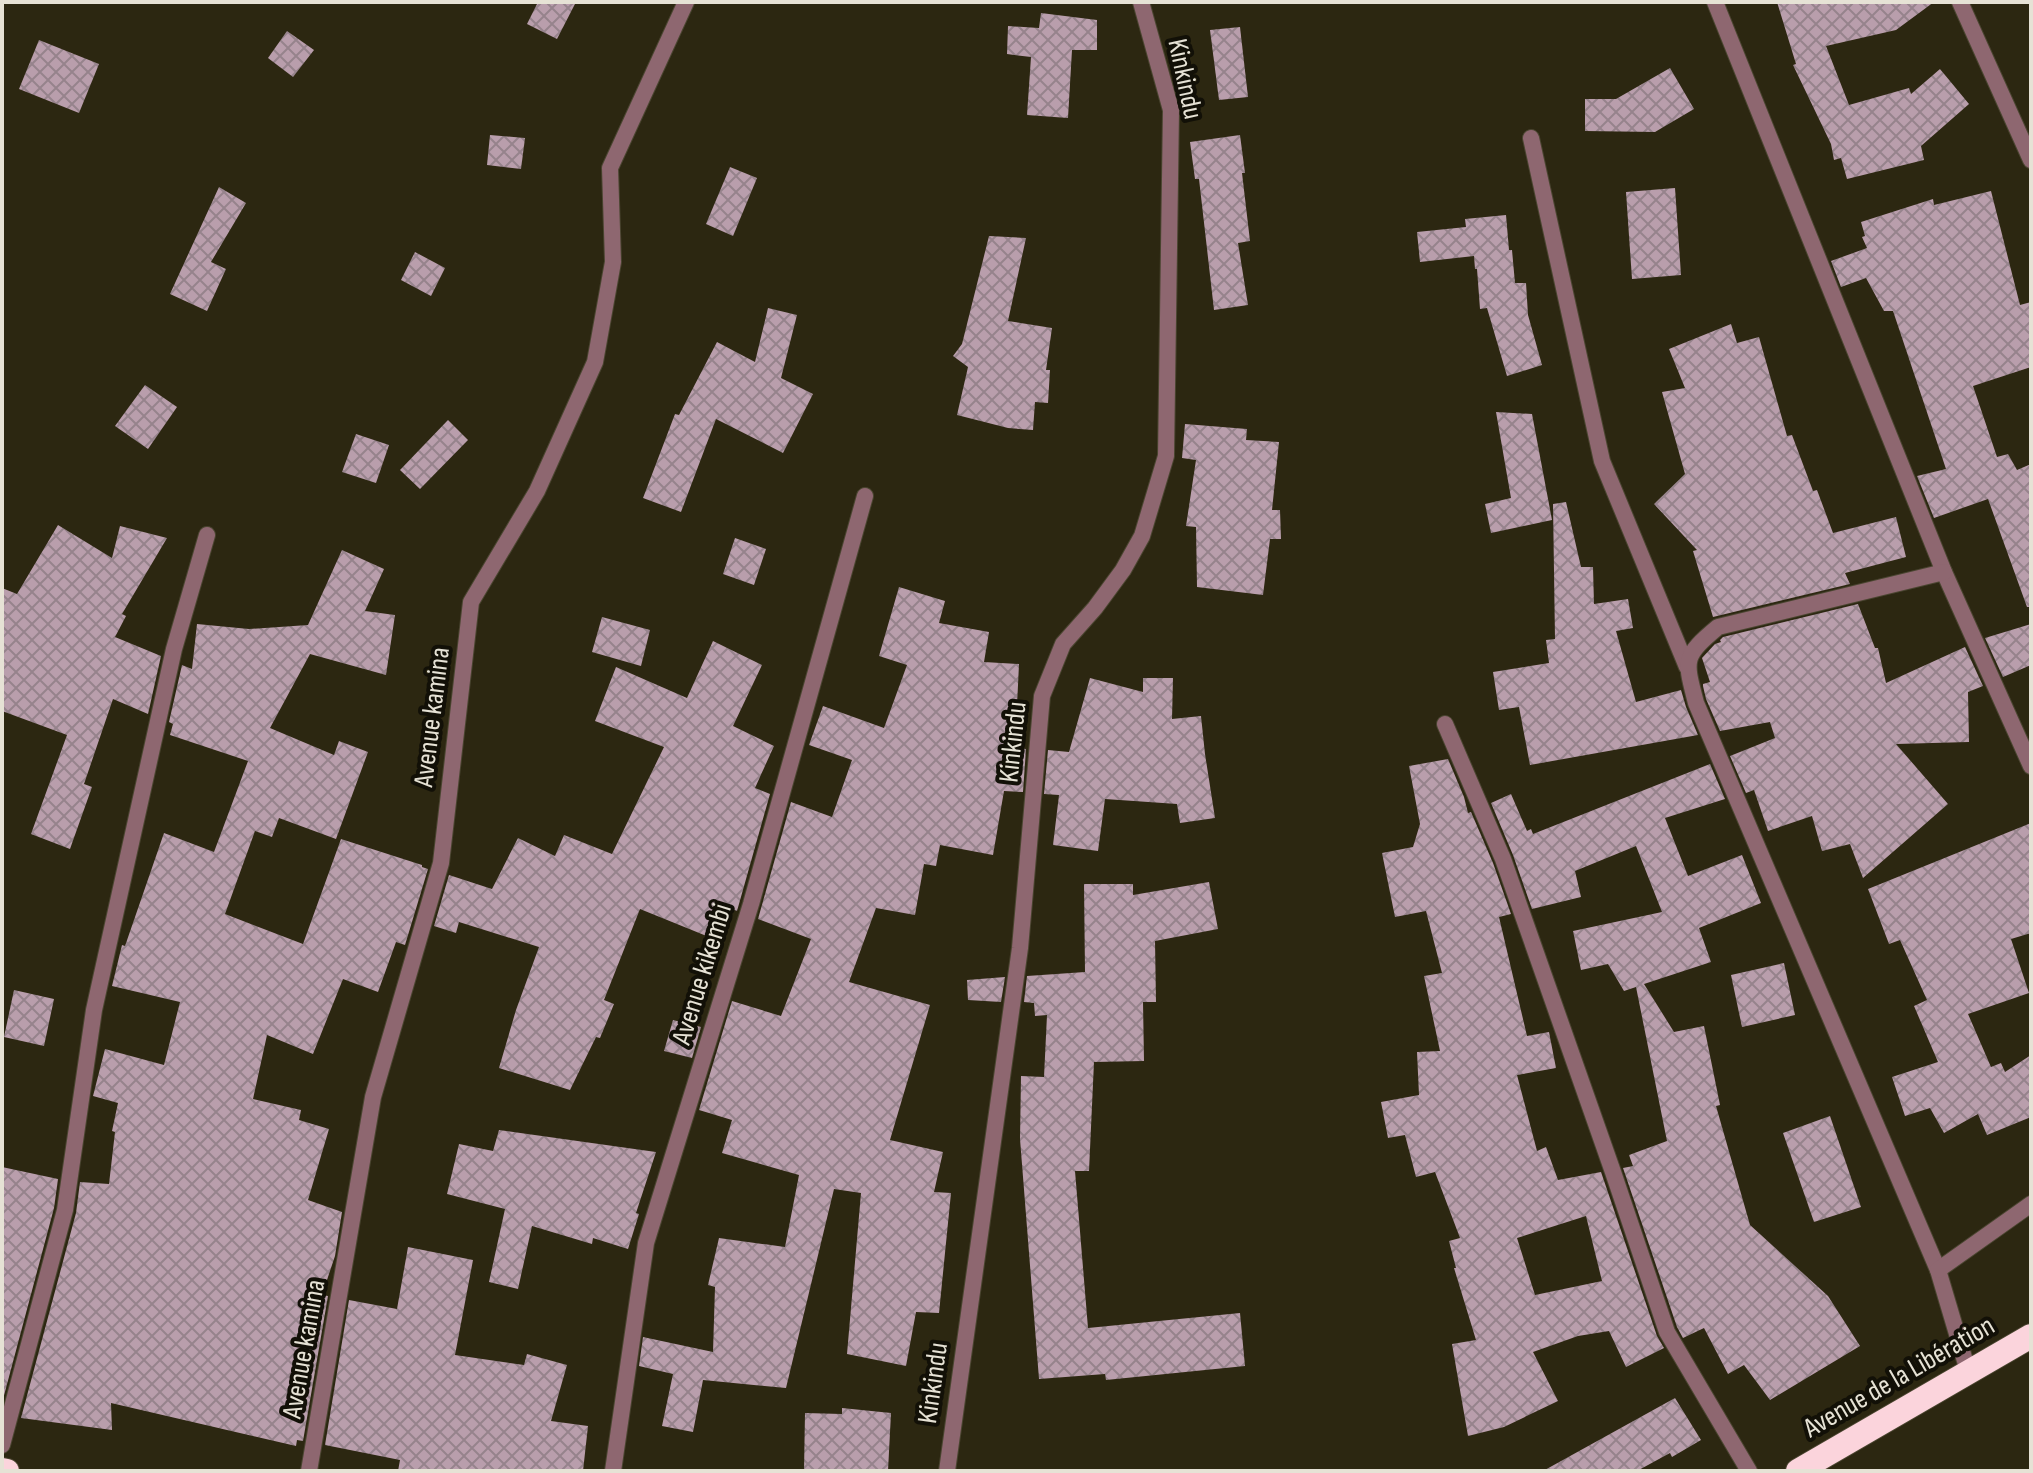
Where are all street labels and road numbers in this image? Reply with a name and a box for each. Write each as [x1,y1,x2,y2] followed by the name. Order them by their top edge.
[1160,36,1210,122] street label: Kinkindu
[407,645,457,790] street label: Avenue kamina
[992,700,1034,784] street label: Kinkindu
[665,900,739,1049] street label: Avenue kikembi
[275,1277,332,1422] street label: Avenue kamina
[1797,1309,2000,1446] street label: Avenue de la Libération
[911,1340,955,1426] street label: Kinkindu

